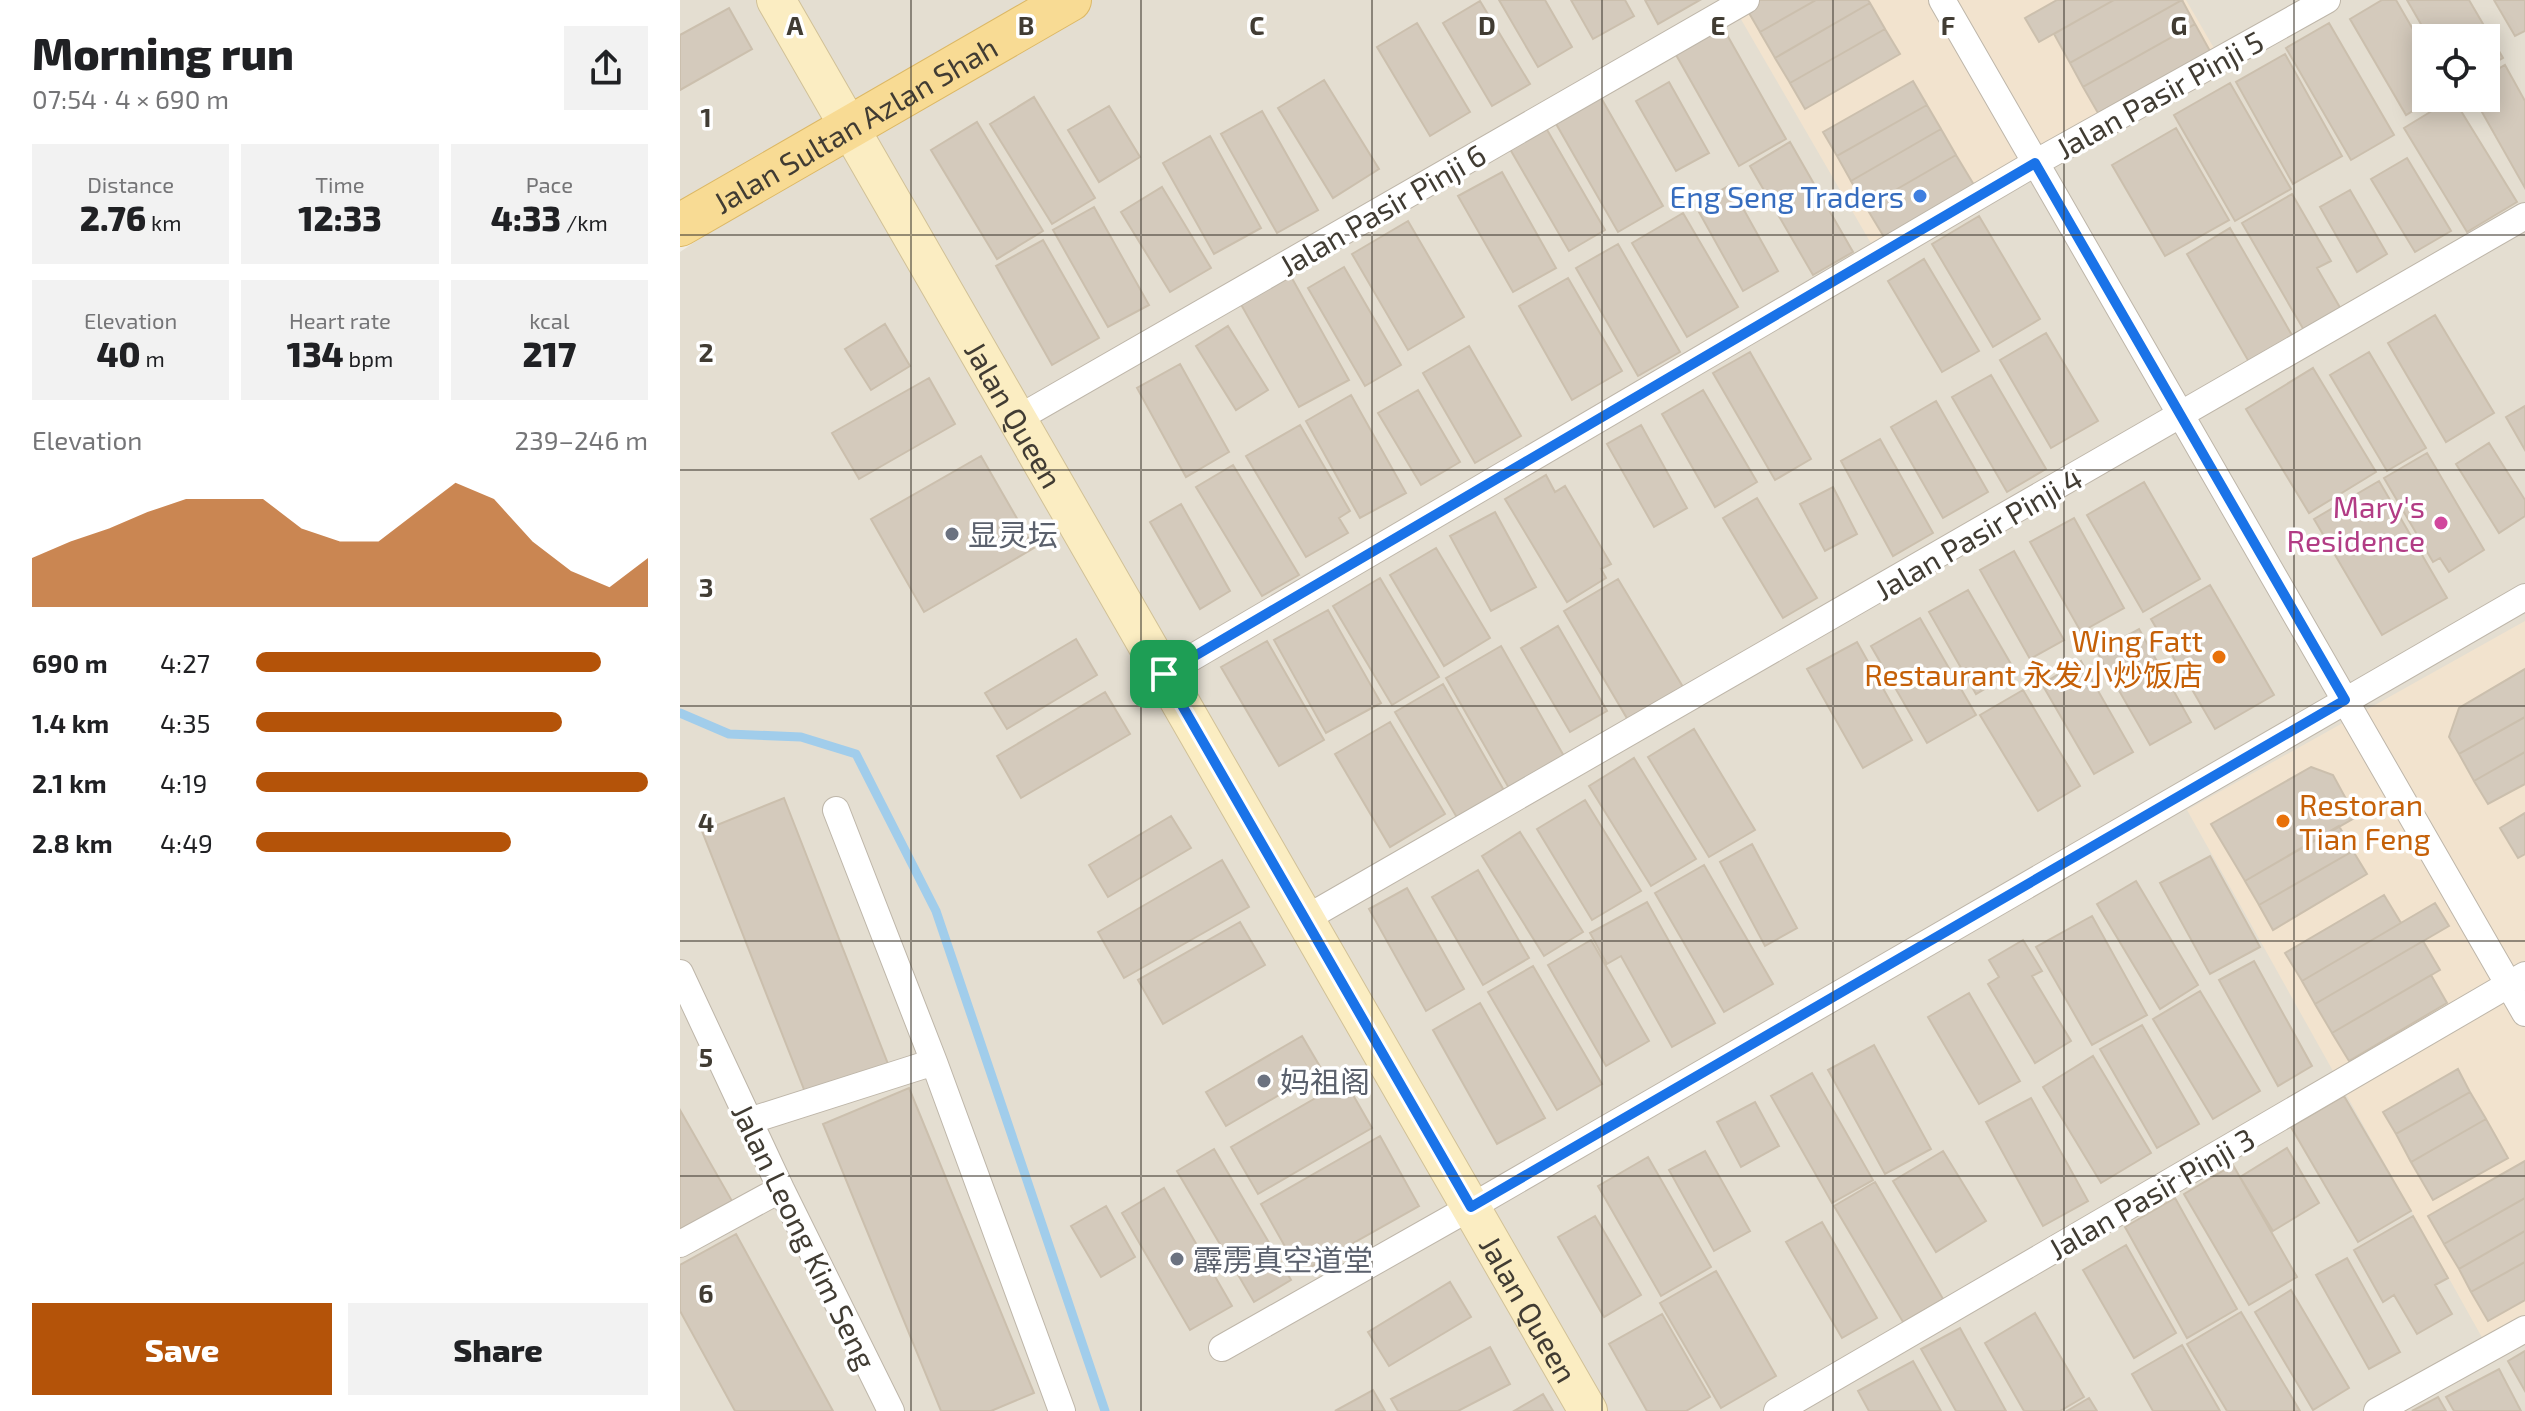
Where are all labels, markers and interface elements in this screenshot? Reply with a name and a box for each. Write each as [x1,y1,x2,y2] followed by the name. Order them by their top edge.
[787,9,804,40] text: A
[1018,9,1034,40] text: B
[1249,9,1265,40] text: C
[1478,9,1496,40] text: D
[1710,9,1726,40] text: E
[1941,9,1955,40] text: F
[2171,9,2187,40] text: G
[2049,22,2269,166] street label: Jalan Pasir Pinji 5
[2412,24,2500,112] map controls
[2412,24,2500,112] button: locate
[32,26,294,79] text: Morning run
[564,26,648,110] button: share
[707,28,1003,220] street label: Jalan Sultan Azlan Shah
[32,83,229,114] text: 07:54 · 4 × 690 m
[700,101,712,132] text: 1
[1272,135,1492,283] street label: Jalan Pasir Pinji 6
[87,171,174,197] text: Distance
[315,171,365,197] text: Time
[526,171,573,197] text: Pace
[1670,178,1904,214] place label: Eng Seng Traders
[1911,187,1929,205] marker: Eng Seng Traders
[80,197,146,238] text: 2.76
[298,197,382,238] text: 12:33
[491,197,561,238] text: 4:33
[146,209,181,235] text: km
[561,209,608,235] text: /km
[84,307,177,333] text: Elevation
[289,307,391,333] text: Heart rate
[529,307,569,333] text: kcal
[97,333,141,374] text: 40
[287,333,344,374] text: 134
[522,333,576,374] text: 217
[958,335,1071,494] street label: Jalan Queen
[698,336,714,367] text: 2
[141,345,165,371] text: m
[344,345,393,371] text: bpm
[32,424,142,455] text: Elevation
[515,424,648,455] text: 239–246 m
[1868,459,2088,607] street label: Jalan Pasir Pinji 4
[2287,488,2425,558] place label: Mary's Residence
[2432,514,2450,532] marker: Mary's Residence
[968,516,1058,552] place label: 显灵坛
[943,525,961,543] marker: 显灵坛
[699,571,713,602] text: 3
[1864,622,2203,692] place label: Wing Fatt Restaurant 永发小炒饭店
[1130,640,1198,708] pin
[32,647,108,678] text: 690 m
[160,647,210,678] text: 4:27
[2210,648,2228,666] marker: Wing Fatt Restaurant 永发小炒饭店
[1142,652,1186,696] icon: arrive
[32,707,109,738] text: 1.4 km
[160,707,211,738] text: 4:35
[32,767,107,798] text: 2.1 km
[160,767,207,798] text: 4:19
[2299,786,2431,856] place label: Restoran Tian Feng
[698,806,714,837] text: 4
[2274,812,2292,830] marker: Restoran Tian Feng
[32,827,113,858] text: 2.8 km
[160,827,213,858] text: 4:49
[699,1041,713,1072] text: 5
[1280,1063,1370,1099] place label: 妈祖阁
[1255,1072,1273,1090] marker: 妈祖阁
[725,1097,885,1375] street label: Jalan Leong Kim Seng
[2042,1119,2260,1267] street label: Jalan Pasir Pinji 3
[1473,1229,1585,1388] street label: Jalan Queen
[1193,1241,1373,1277] place label: 霹雳真空道堂
[1168,1250,1186,1268] marker: 霹雳真空道堂
[698,1277,714,1308] text: 6
[32,1303,332,1395] button: Save
[348,1303,648,1395] button: Share

